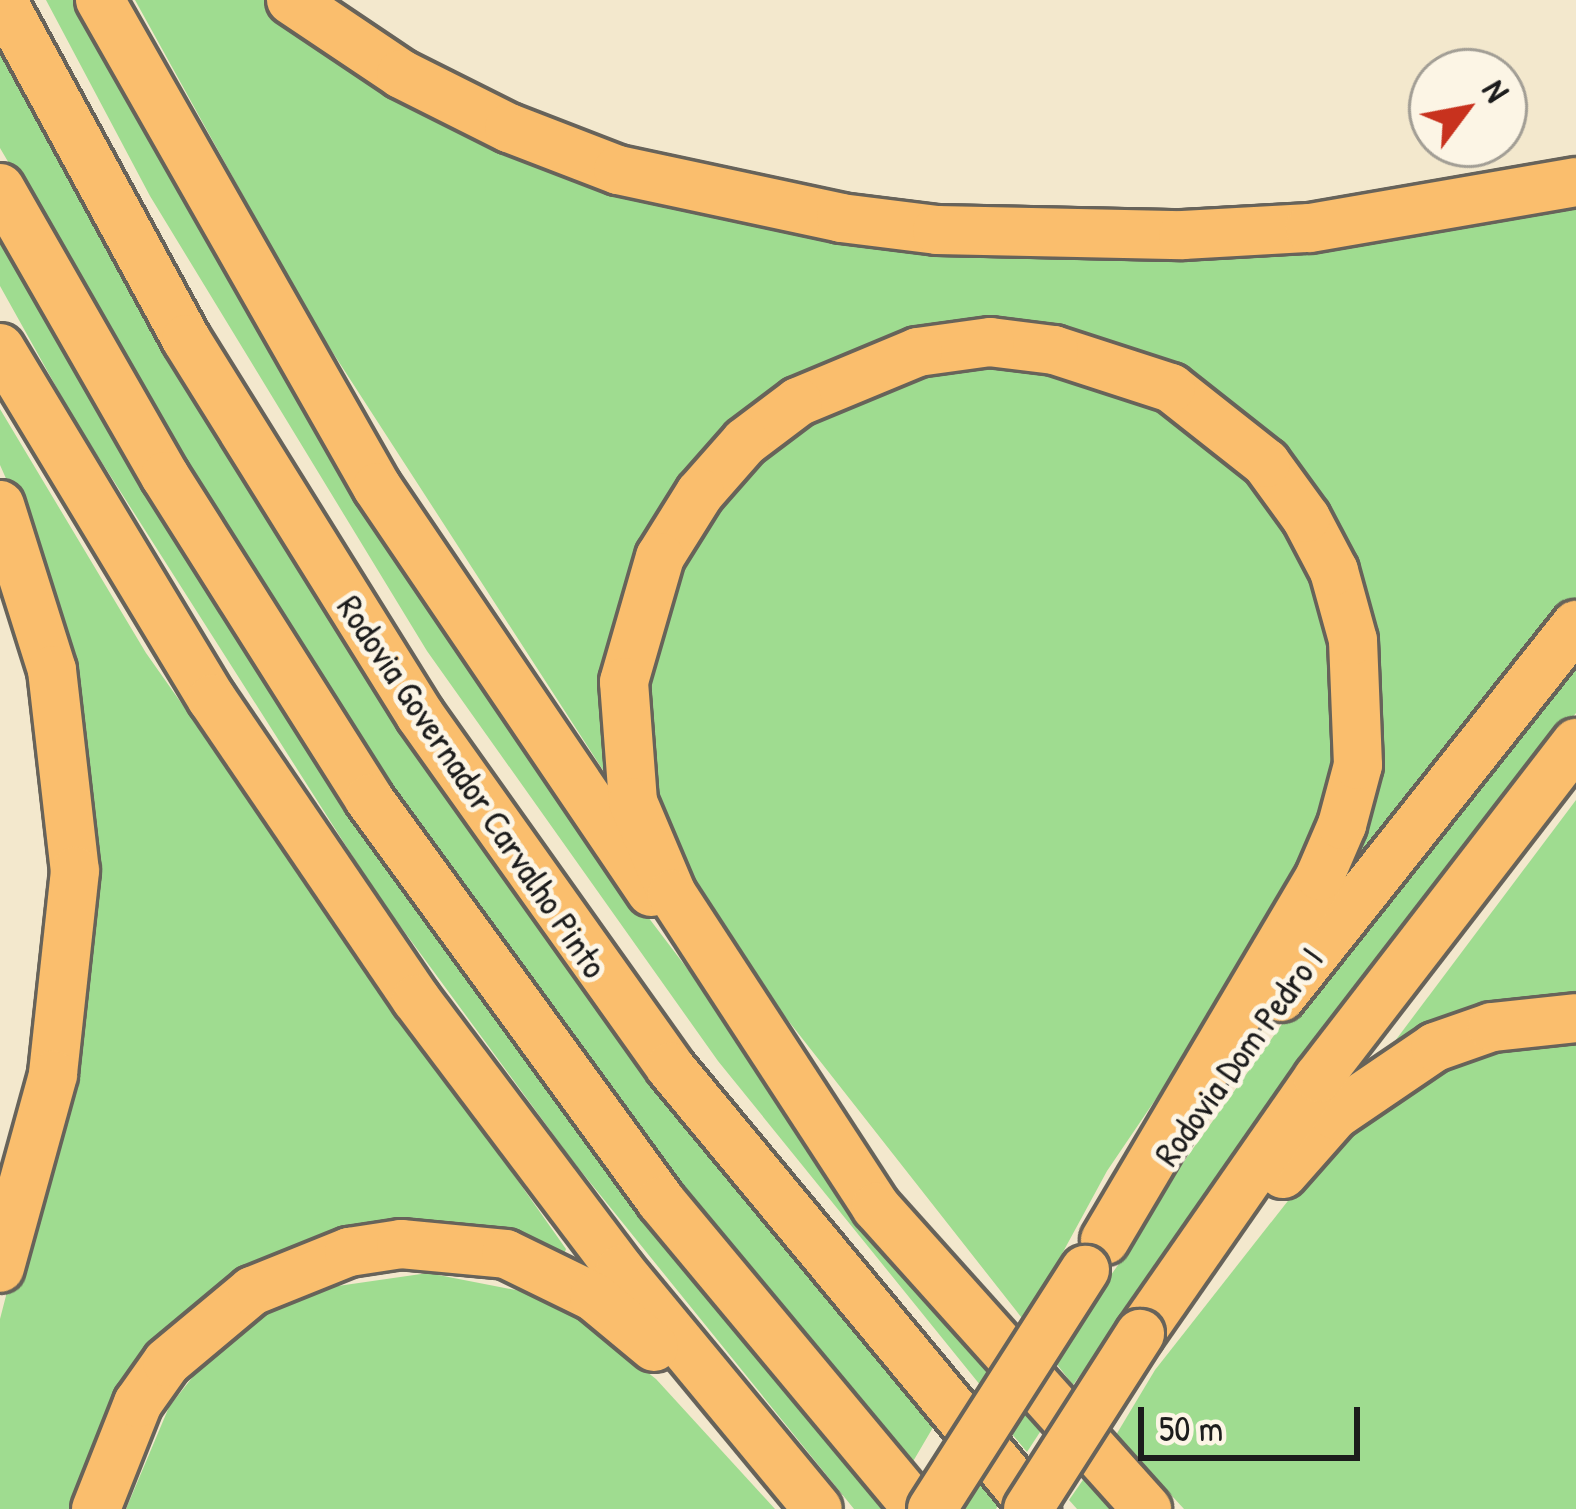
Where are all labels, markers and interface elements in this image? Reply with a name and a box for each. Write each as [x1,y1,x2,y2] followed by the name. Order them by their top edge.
[1408,48,1528,168] north arrow
[1473,71,1519,110] text: N
[329,587,617,985] street label: Rodovia Governador Carvalho Pinto
[1144,938,1332,1174] street label: Rodovia Dom Pedro I
[1144,1383,1366,1457] scale bar
[1159,1403,1223,1452] text: 50 m

